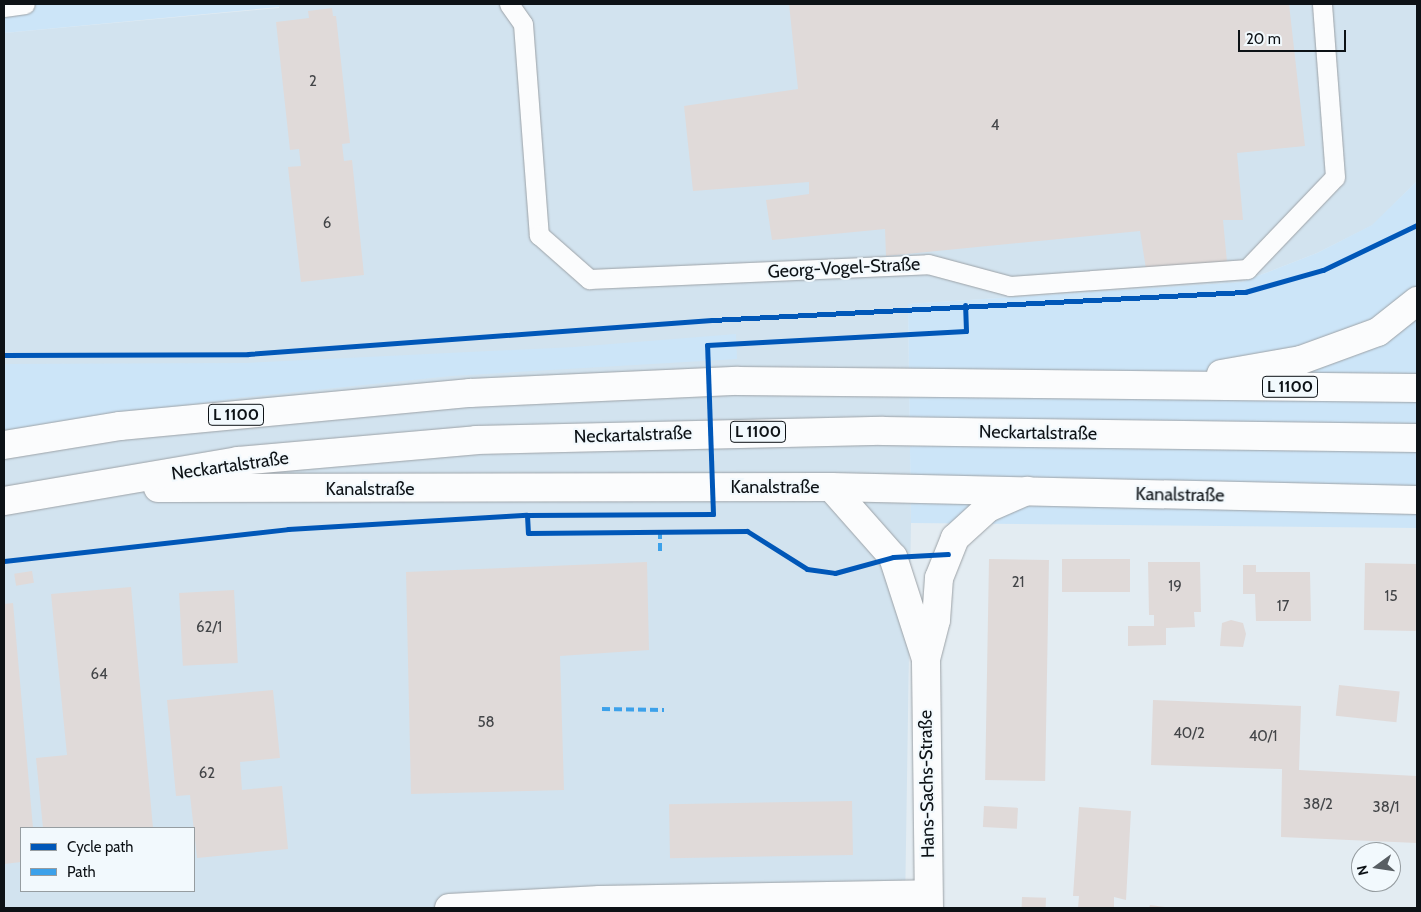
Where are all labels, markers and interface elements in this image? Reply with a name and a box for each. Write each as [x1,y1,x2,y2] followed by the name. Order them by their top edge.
[1241,20,1348,52] scale bar
[1246,30,1281,48] text: 20 m
[309,73,317,91] house number: 2
[991,117,999,135] house number: 4
[323,215,331,233] house number: 6
[767,253,921,283] street label: Georg-Vogel-Straße
[1261,374,1319,401] road number: L 1100
[207,402,265,428] road number: L 1100
[729,418,787,446] road number: L 1100
[979,421,1097,445] street label: Neckartalstraße
[574,422,692,448] street label: Neckartalstraße
[170,447,290,485] street label: Neckartalstraße
[730,476,820,498] street label: Kanalstraße
[325,478,415,500] street label: Kanalstraße
[1135,483,1225,507] street label: Kanalstraße
[1012,574,1024,592] house number: 21
[1168,578,1182,596] house number: 19
[1384,588,1398,606] house number: 15
[1277,598,1289,616] house number: 17
[196,619,222,637] house number: 62/1
[90,666,108,684] house number: 64
[915,710,939,858] street label: Hans-Sachs-Straße
[477,714,495,732] house number: 58
[1173,725,1205,743] house number: 40/2
[1249,728,1277,746] house number: 40/1
[199,765,215,783] house number: 62
[1303,796,1333,814] house number: 38/2
[1373,799,1399,817] house number: 38/1
[20,827,195,892] legend
[67,838,133,856] text: Cycle path
[1351,842,1401,892] north arrow
[67,863,96,881] text: Path
[1352,863,1372,877] text: N

